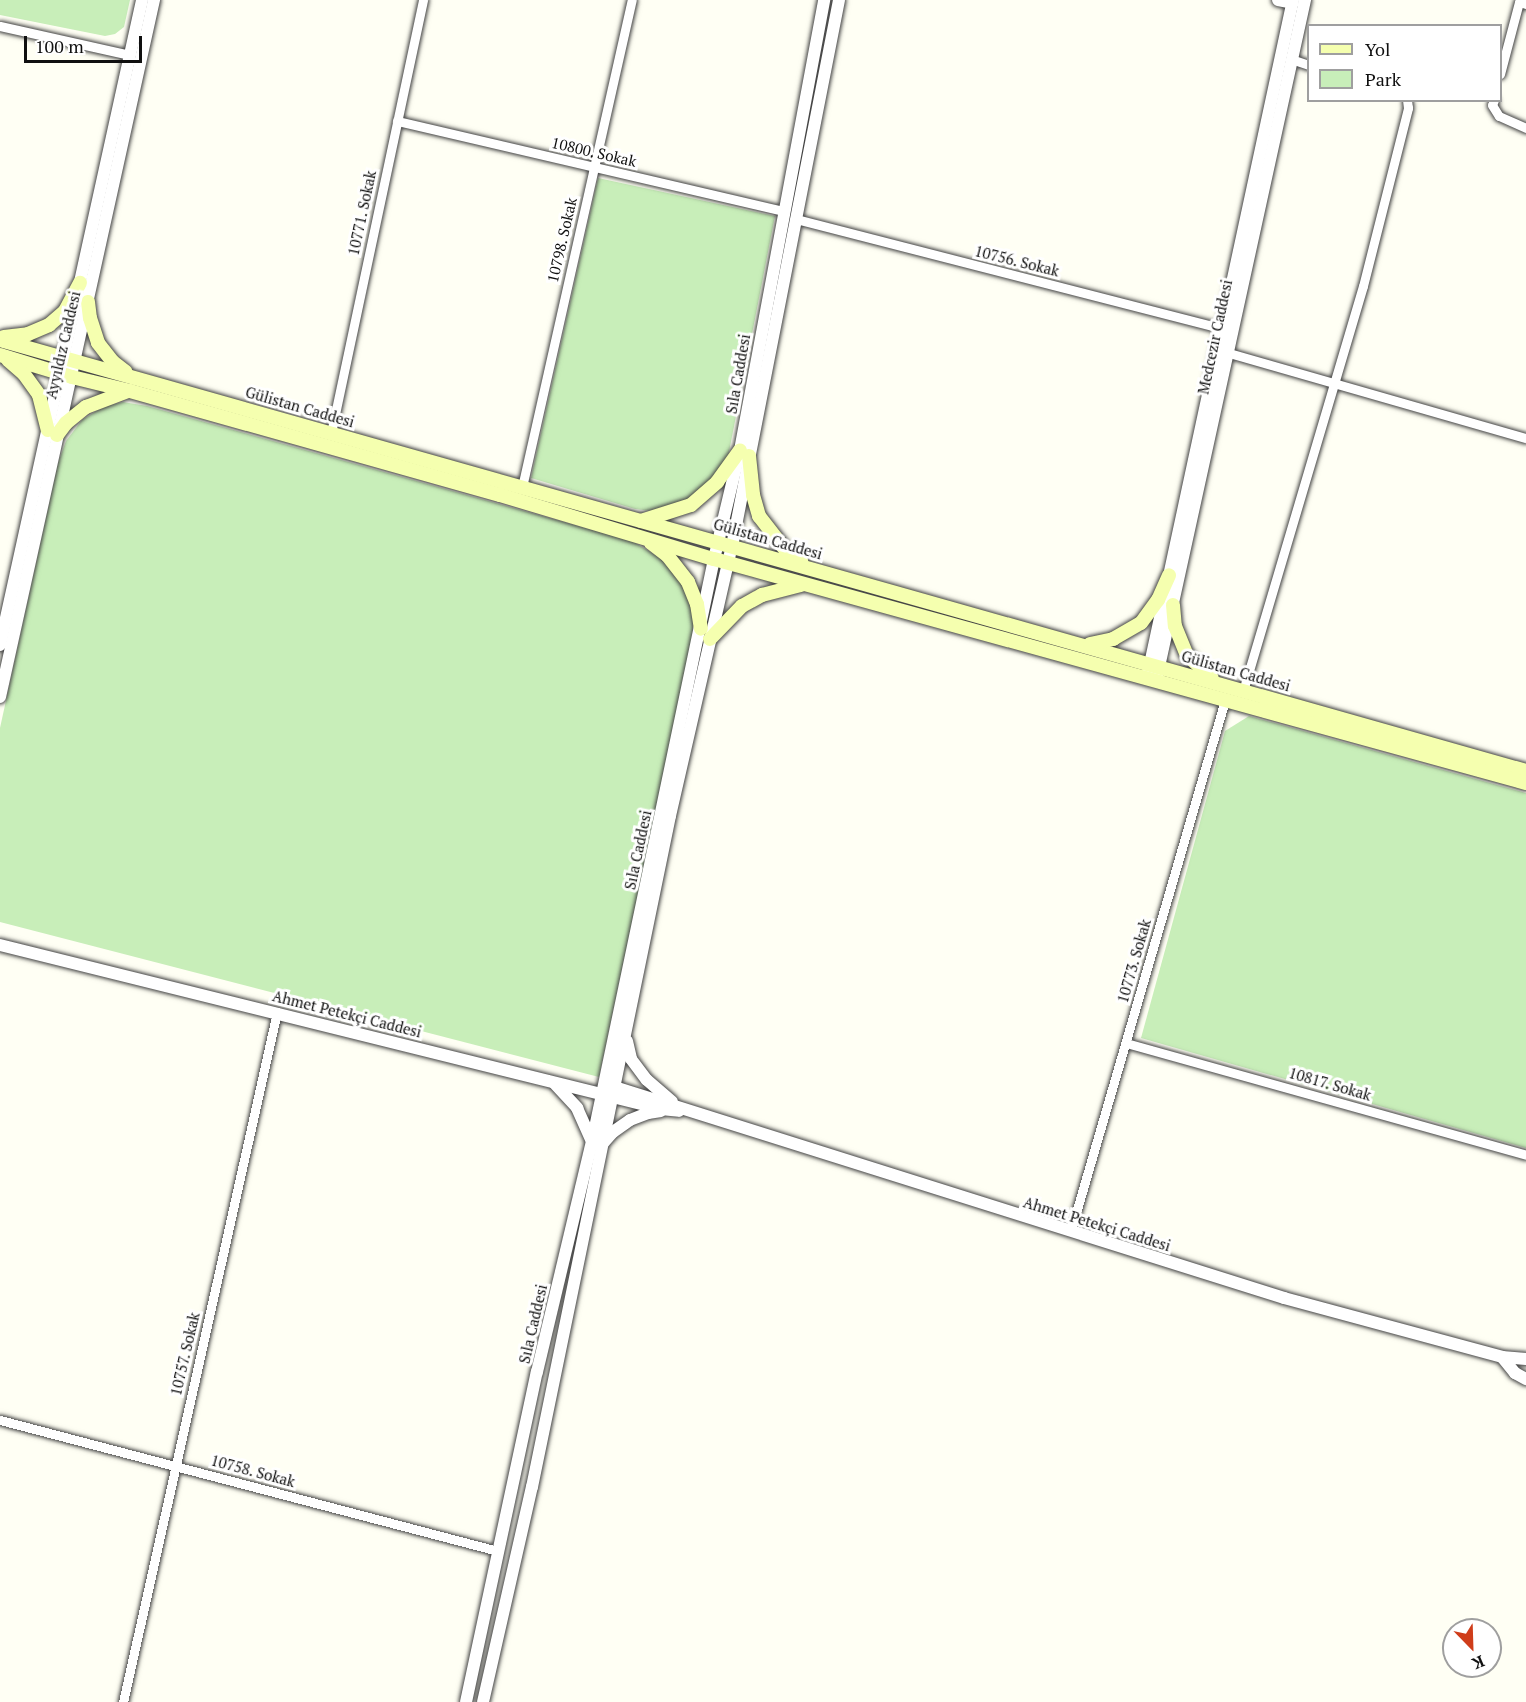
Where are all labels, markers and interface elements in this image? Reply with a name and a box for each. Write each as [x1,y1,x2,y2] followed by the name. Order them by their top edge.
[27,24,146,62] scale bar
[1307,24,1502,102] legend
[35,34,84,58] text: 100 m
[1365,37,1390,61] text: Yol
[1365,67,1401,91] text: Park
[549,133,639,171] street label: 10800. Sokak
[344,168,380,258] street label: 10771. Sokak
[543,195,581,285] street label: 10798. Sokak
[973,242,1061,280] street label: 10756. Sokak
[1194,278,1236,396] street label: Medcezir Caddesi
[42,289,84,401] street label: Ayyıldız Caddesi
[722,333,754,415] street label: Sıla Caddesi
[243,383,357,431] street label: Gülistan Caddesi
[711,515,825,563] street label: Gülistan Caddesi
[1179,647,1293,695] street label: Gülistan Caddesi
[621,809,655,891] street label: Sıla Caddesi
[1113,917,1155,1005] street label: 10773. Sokak
[271,987,423,1041] street label: Ahmet Petekçi Caddesi
[1286,1064,1374,1104] street label: 10817. Sokak
[1021,1193,1173,1255] street label: Ahmet Petekçi Caddesi
[515,1283,551,1365] street label: Sıla Caddesi
[167,1310,203,1398] street label: 10757. Sokak
[209,1451,297,1491] street label: 10758. Sokak
[1442,1618,1502,1678] north arrow
[1469,1650,1488,1675] text: K

